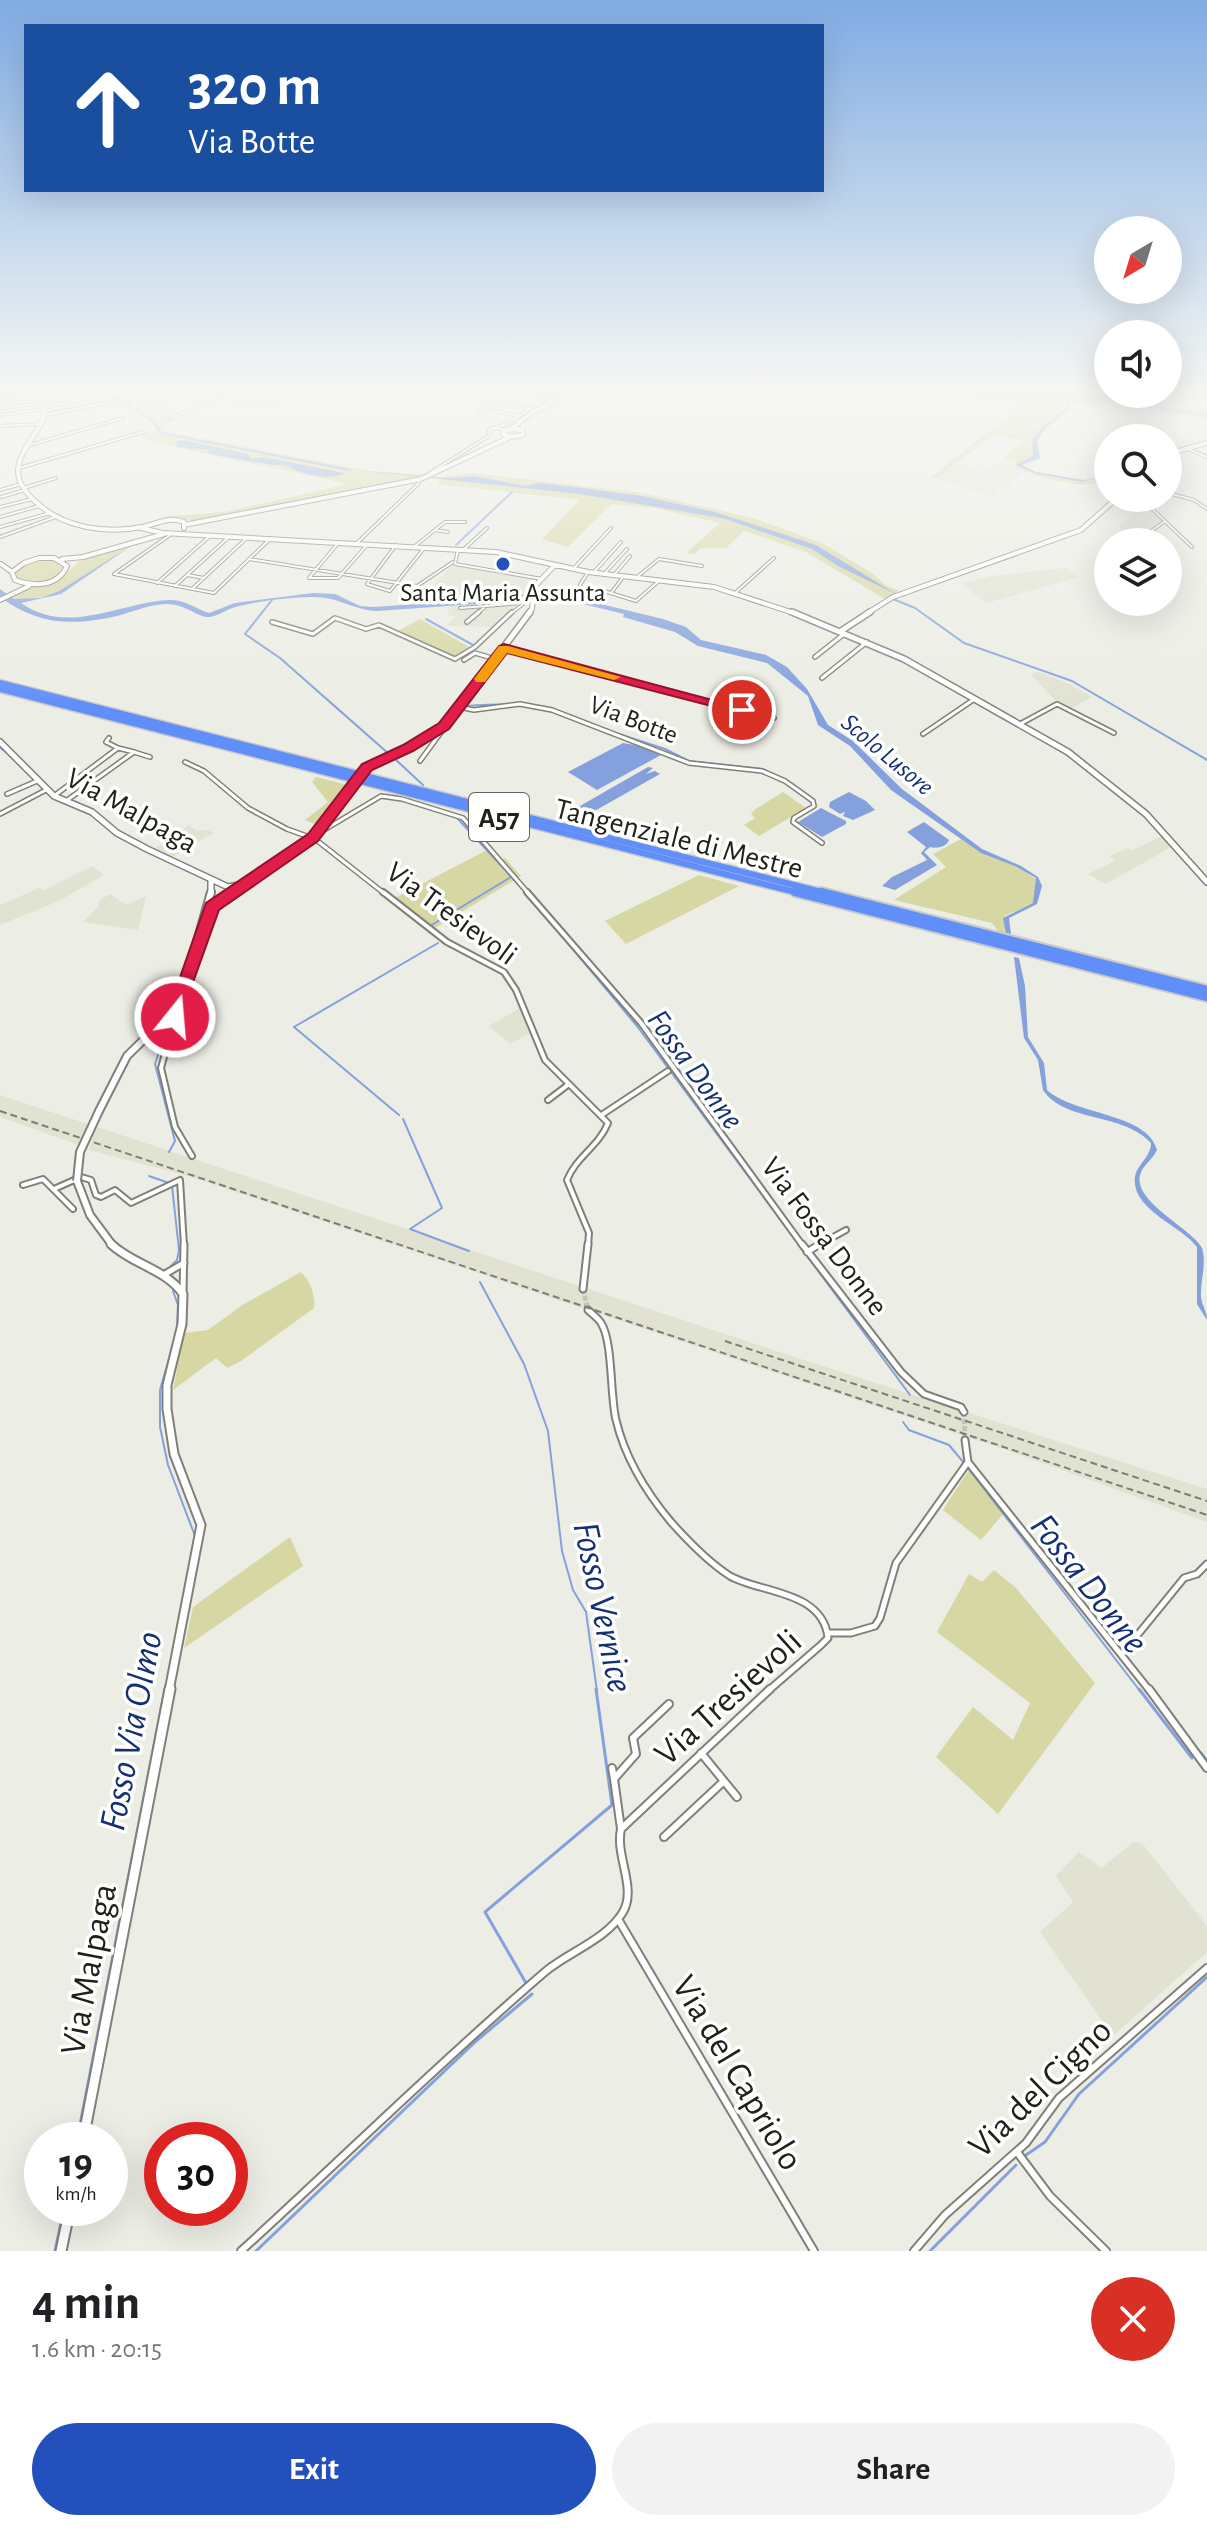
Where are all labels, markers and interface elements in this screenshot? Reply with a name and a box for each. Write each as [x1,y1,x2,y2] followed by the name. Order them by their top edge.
[56,56,160,160] icon: ahead
[188,59,321,115] text: 320 m
[188,124,315,160] text: Via Botte
[1094,216,1182,304] north arrow
[1094,216,1182,616] map controls
[1094,320,1182,408] button: sound
[1094,424,1182,512] button: search
[1094,528,1182,616] button: layers
[494,555,512,573] marker: Santa Maria Assunta
[400,580,606,606] place label: Santa Maria Assunta
[708,676,776,744] pin
[720,688,764,732] icon: arrive
[586,691,681,749] street label: Via Botte
[836,709,938,801] water label: Scolo Lusore
[61,763,202,859] street label: Via Malpaga
[469,793,529,841] road number: A57
[552,794,806,884] street label: Tangenziale di Mestre
[381,857,522,971] street label: Via Tresievoli
[133,975,217,1059] position arrow
[641,1004,749,1135] water label: Fossa Donne
[755,1152,893,1321] street label: Via Fossa Donne
[1023,1507,1154,1661] water label: Fossa Donne
[565,1519,639,1696] water label: Fosso Vernice
[648,1623,809,1772] street label: Via Tresievoli
[94,1629,170,1834] water label: Fosso Via Olmo
[55,1881,123,2058] street label: Via Malpaga
[665,1970,809,2176] street label: Via del Capriolo
[962,2012,1119,2165] street label: Via del Cigno
[144,2122,248,2226] speed limit sign: 30
[59,2144,93,2184] text: 19
[55,2184,97,2204] text: km/h
[1091,2277,1175,2361] button: close
[32,2280,140,2328] text: 4 min
[32,2336,162,2362] text: 1.6 km · 20:15
[32,2423,596,2515] button: Exit
[612,2423,1175,2515] button: Share

